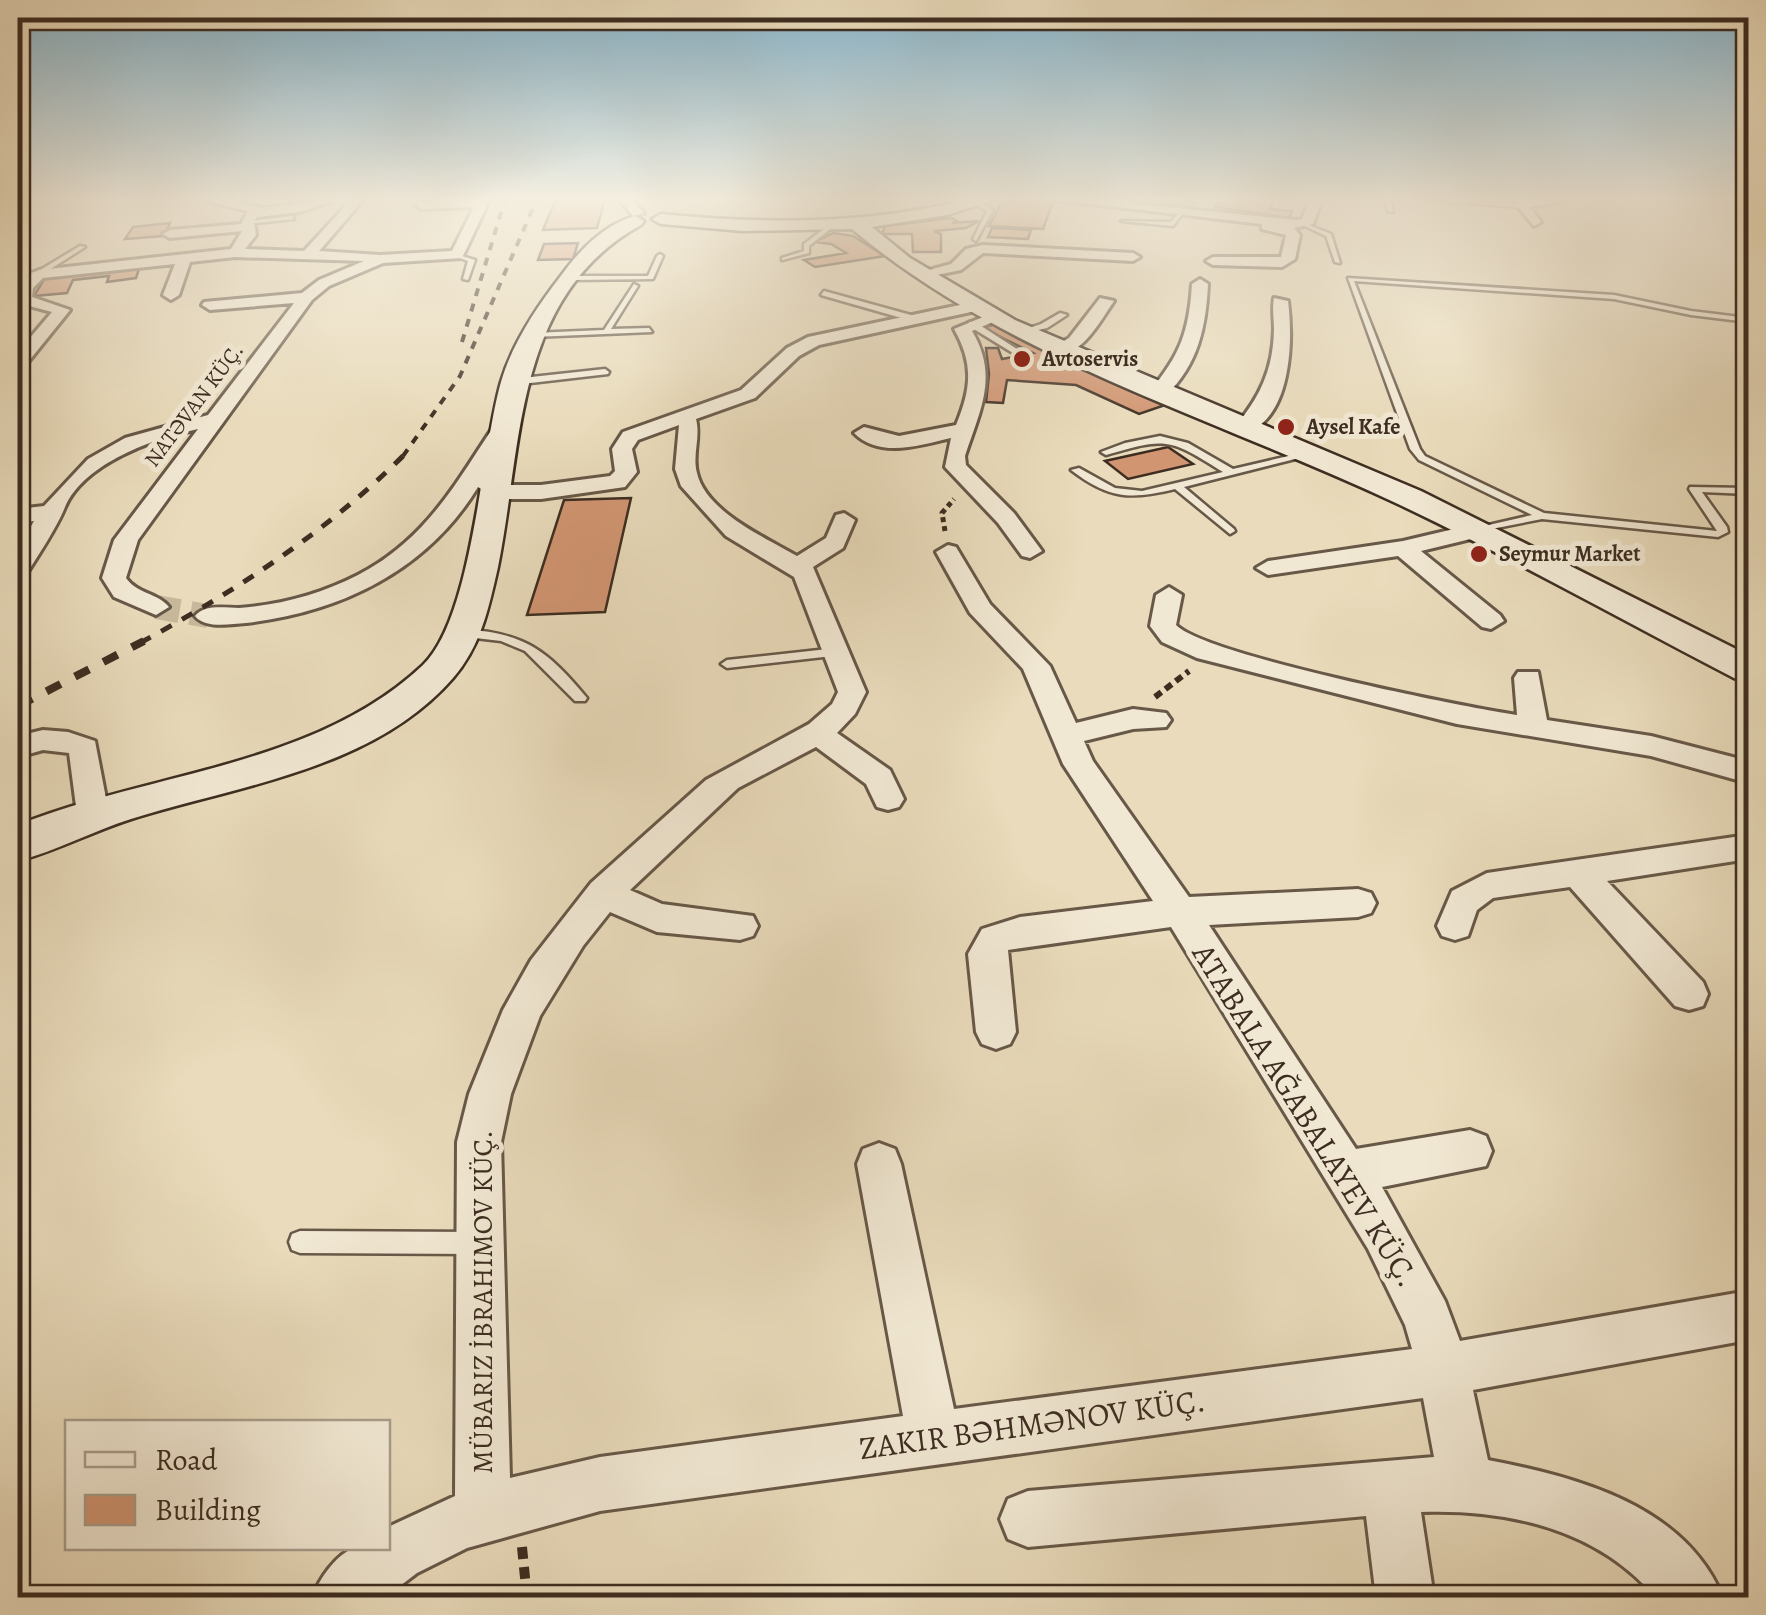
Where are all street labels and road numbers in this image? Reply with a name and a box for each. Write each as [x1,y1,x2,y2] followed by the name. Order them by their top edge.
[137,337,251,473] street label: NATƏVAN KÜÇ.
[1182,934,1430,1295] street label: ATABALA AĞABALAYEV KÜÇ.
[464,1130,502,1474] street label: MÜBARIZ İBRAHIMOV KÜÇ.
[856,1378,1208,1470] street label: ZAKIR BƏHMƏNOV KÜÇ.

